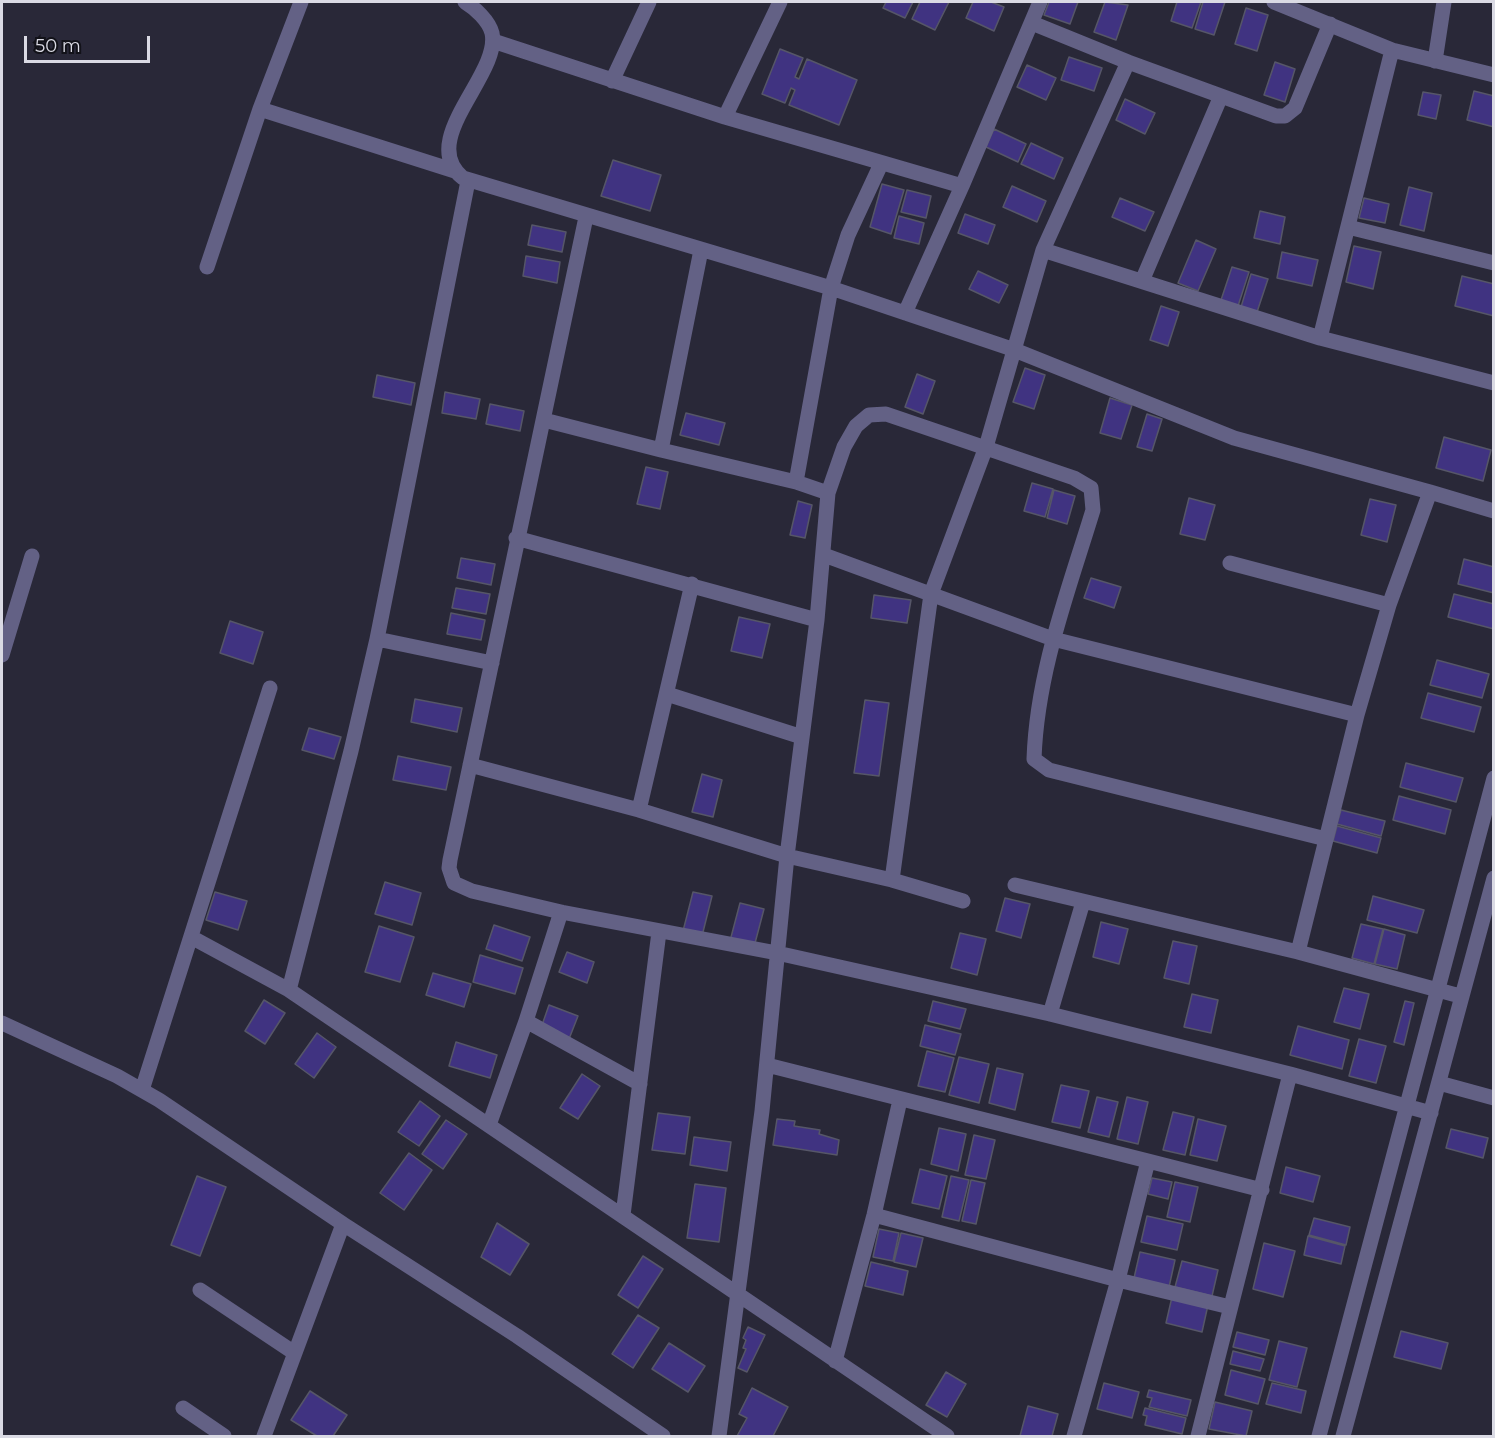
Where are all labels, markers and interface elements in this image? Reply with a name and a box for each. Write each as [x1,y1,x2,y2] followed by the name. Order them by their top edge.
[27,24,153,62] scale bar
[35,35,81,57] text: 50 m

